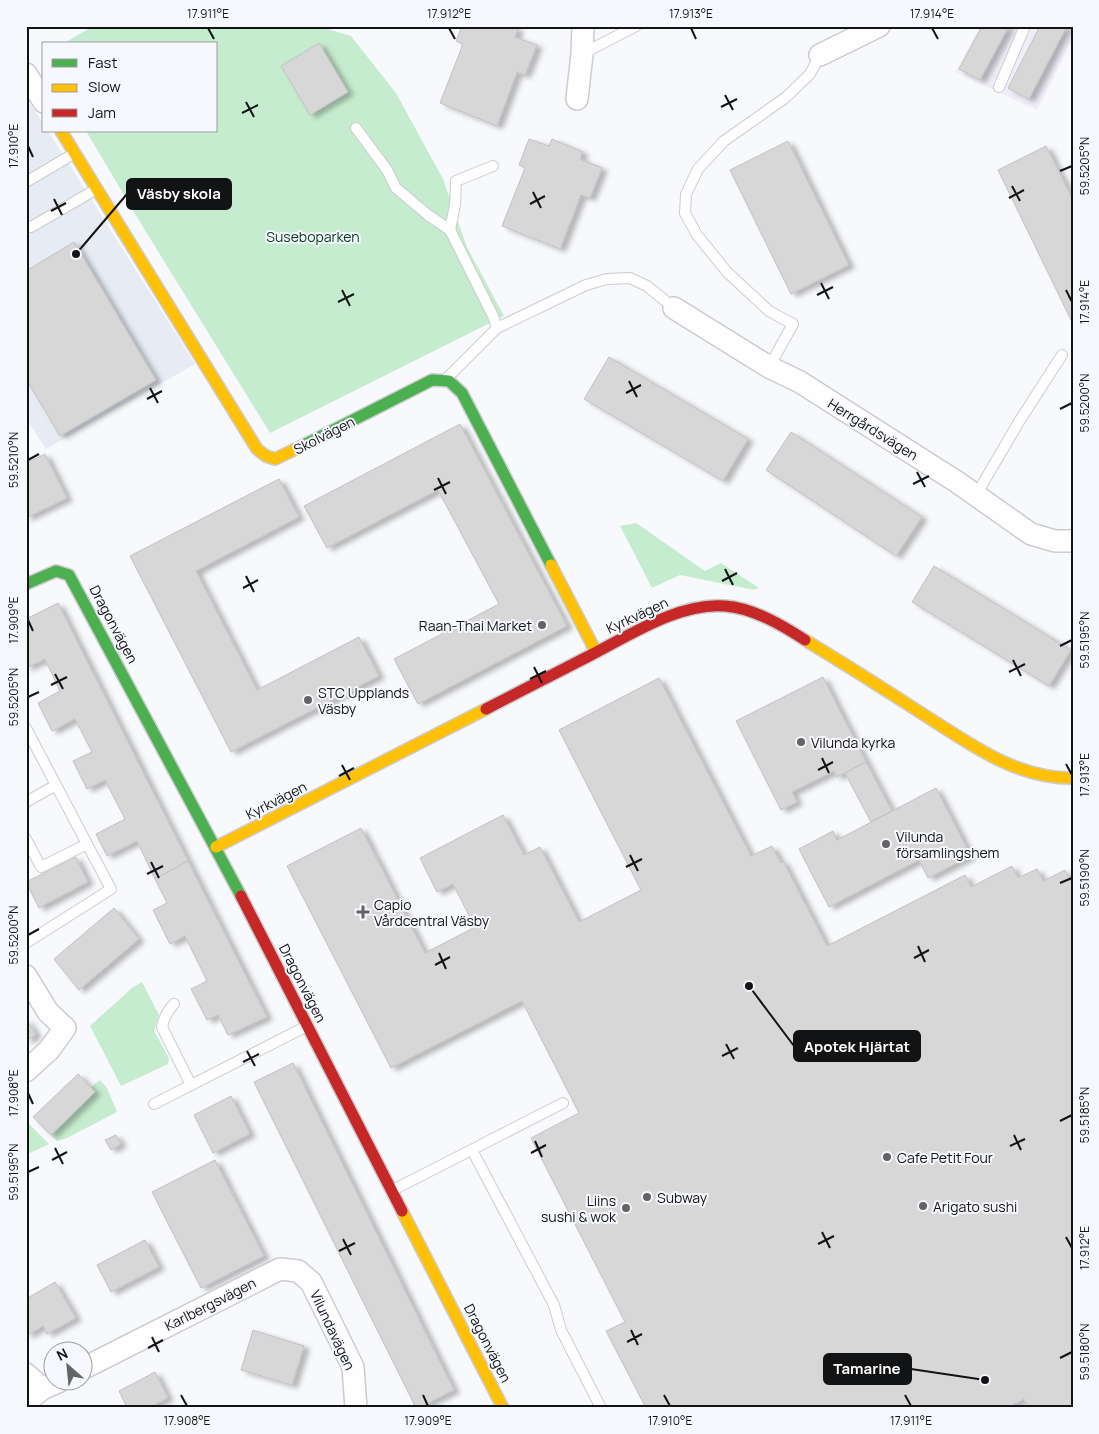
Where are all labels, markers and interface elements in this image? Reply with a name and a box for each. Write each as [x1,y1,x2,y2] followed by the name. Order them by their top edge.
[187,5,229,22] text: 17.911°E
[427,5,471,22] text: 17.912°E
[669,5,713,22] text: 17.913°E
[910,5,954,22] text: 17.914°E
[42,42,218,132] legend
[88,52,117,73] text: Fast
[88,76,121,97] text: Slow
[88,102,116,123] text: Jam
[5,124,22,168] text: 17.910°E
[1076,137,1093,195] text: 59.5205°N
[127,179,231,209] callout: Väsby skola
[137,183,221,204] text: Väsby skola
[266,227,360,246] park label: Suseboparken
[1076,280,1093,324] text: 17.914°E
[1076,374,1093,432] text: 59.5200°N
[824,394,922,464] street label: Herrgårdsvägen
[290,412,358,458] street label: Skolvägen
[5,432,22,488] text: 59.5210°N
[85,582,143,666] street label: Dragonvägen
[603,592,671,638] street label: Kyrkvägen
[5,596,22,644] text: 17.909°E
[1076,612,1093,668] text: 59.5195°N
[419,616,532,635] place label: Raan-Thai Market
[536,619,548,631] marker: Raan-Thai Market
[5,668,22,726] text: 59.5205°N
[318,683,409,718] place label: STC Upplands Väsby
[302,694,314,706] marker: STC Upplands Väsby
[811,733,895,752] place label: Vilunda kyrka
[795,736,807,748] marker: Vilunda kyrka
[1076,753,1093,797] text: 17.913°E
[242,777,310,823] street label: Kyrkvägen
[896,827,1000,862] place label: Vilunda församlingshem
[880,838,892,850] marker: Vilunda församlingshem
[1076,849,1093,907] text: 59.5190°N
[374,895,490,930] place label: Capio Vårdcentral Väsby
[356,905,370,919] marker: Capio Vårdcentral Väsby
[5,906,22,964] text: 59.5200°N
[275,940,331,1026] street label: Dragonvägen
[794,1031,920,1061] callout: Apotek Hjärtat
[804,1036,910,1057] text: Apotek Hjärtat
[5,1069,22,1116] text: 17.908°E
[1076,1087,1093,1143] text: 59.5185°N
[5,1144,22,1200] text: 59.5195°N
[897,1148,993,1167] place label: Cafe Petit Four
[881,1151,893,1163] marker: Cafe Petit Four
[657,1188,708,1207] place label: Subway
[541,1191,617,1226] place label: Liins sushi & wok
[641,1191,653,1203] marker: Subway
[933,1197,1017,1216] place label: Arigato sushi
[917,1200,929,1212] marker: Arigato sushi
[620,1202,632,1214] marker: Liins sushi & wok
[1076,1226,1093,1270] text: 17.912°E
[161,1273,259,1335] street label: Karlbergsvägen
[306,1287,360,1373] street label: Vilundavägen
[460,1300,516,1386] street label: Dragonvägen
[1076,1324,1093,1380] text: 59.5180°N
[42,1342,92,1392] north arrow
[53,1343,71,1365] text: N
[824,1354,911,1384] callout: Tamarine
[833,1358,901,1379] text: Tamarine
[164,1412,211,1429] text: 17.908°E
[404,1412,452,1429] text: 17.909°E
[648,1412,692,1429] text: 17.910°E
[890,1412,932,1429] text: 17.911°E

